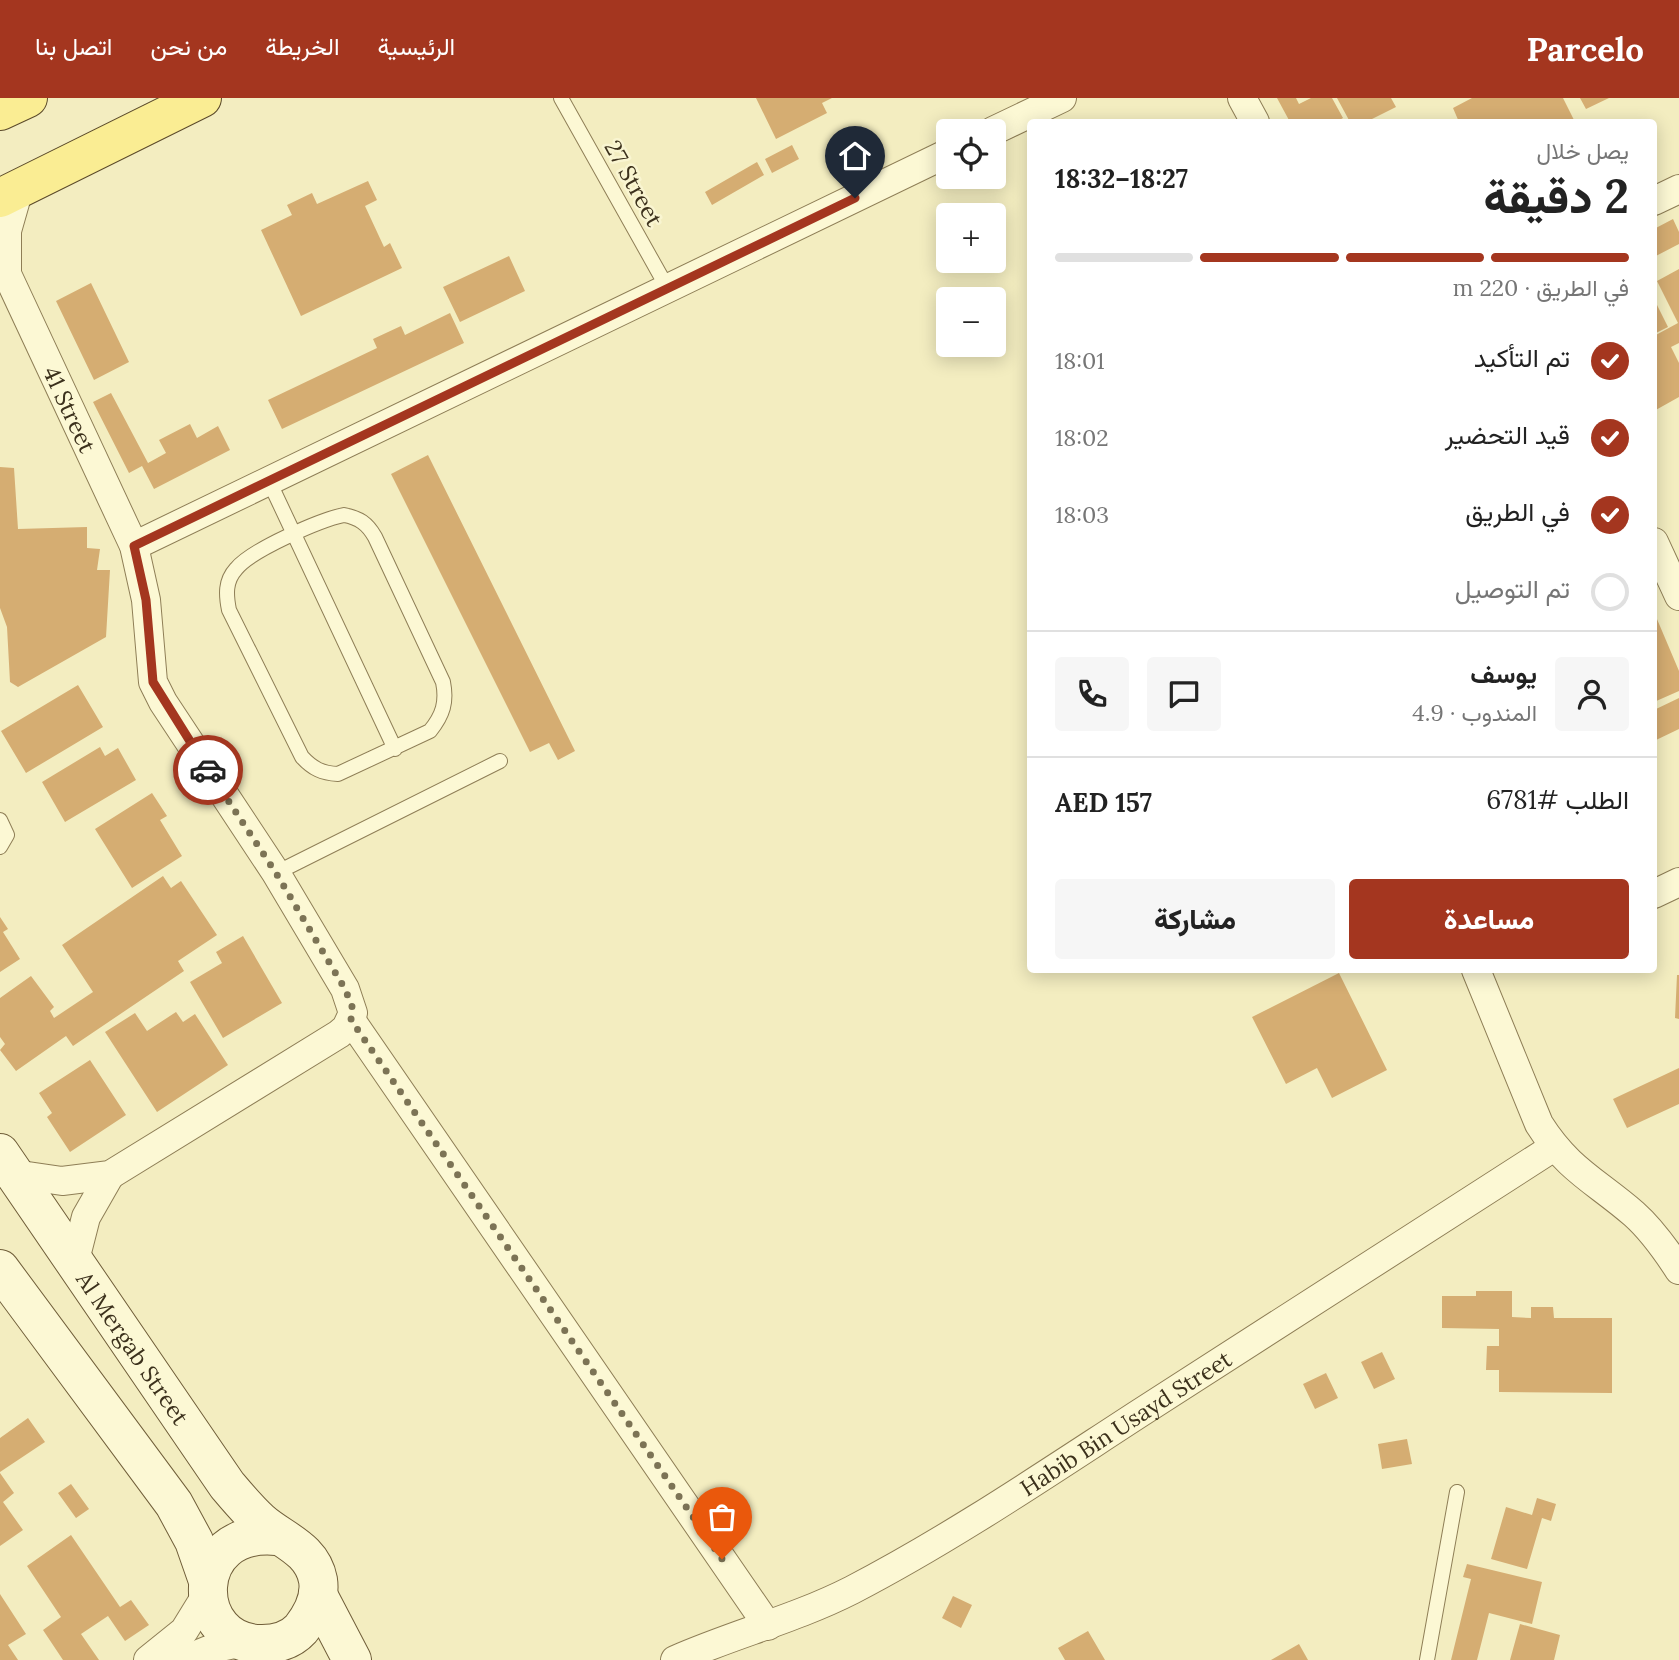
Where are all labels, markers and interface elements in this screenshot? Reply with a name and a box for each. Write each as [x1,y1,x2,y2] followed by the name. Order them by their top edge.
[1527,28,1644,70] text: Parcelo
[35,31,112,62] text: اتصل بنا
[150,31,227,62] text: من نحن
[265,31,340,62] text: الخريطة
[378,31,455,62] text: الرئيسية
[936,119,1006,357] map controls
[936,119,1006,189] button: locate
[825,126,885,198] pin
[598,135,670,231] street label: 27 Street
[1537,136,1629,165] text: يصل خلال
[836,137,874,175] icon: home
[1055,162,1188,195] text: 18:27–18:32
[1483,167,1629,226] text: 2 دقيقة
[936,203,1006,273] button: +
[1453,273,1629,302] text: في الطريق · 220 m
[936,287,1006,357] button: −
[1474,341,1570,374] text: تم التأكيد
[1591,342,1629,380] icon: check
[1055,346,1105,375] text: 18:01
[37,361,103,457] street label: 41 Street
[1445,418,1570,451] text: قيد التحضير
[1591,419,1629,457] icon: check
[1055,423,1109,452] text: 18:02
[1465,495,1570,528] text: في الطريق
[1591,496,1629,534] icon: check
[1055,500,1109,529] text: 18:03
[1455,572,1570,605] text: تم التوصيل
[1055,657,1129,731] button: phone
[1147,657,1221,731] button: chat
[1470,657,1537,690] text: يوسف
[1555,657,1629,731] button: person
[1412,698,1537,727] text: المندوب · 4.9
[173,735,243,805] courier
[189,751,227,789] icon: car
[1486,783,1629,816] text: الطلب #6781
[1055,786,1152,819] text: AED 157
[1055,879,1335,959] button: مشاركة
[1349,879,1629,959] button: مساعدة
[70,1265,196,1430] street label: Al Mergab Street
[1014,1344,1237,1502] street label: Habib Bin Usayd Street
[692,1487,752,1559] pin
[703,1498,741,1536] icon: bag

